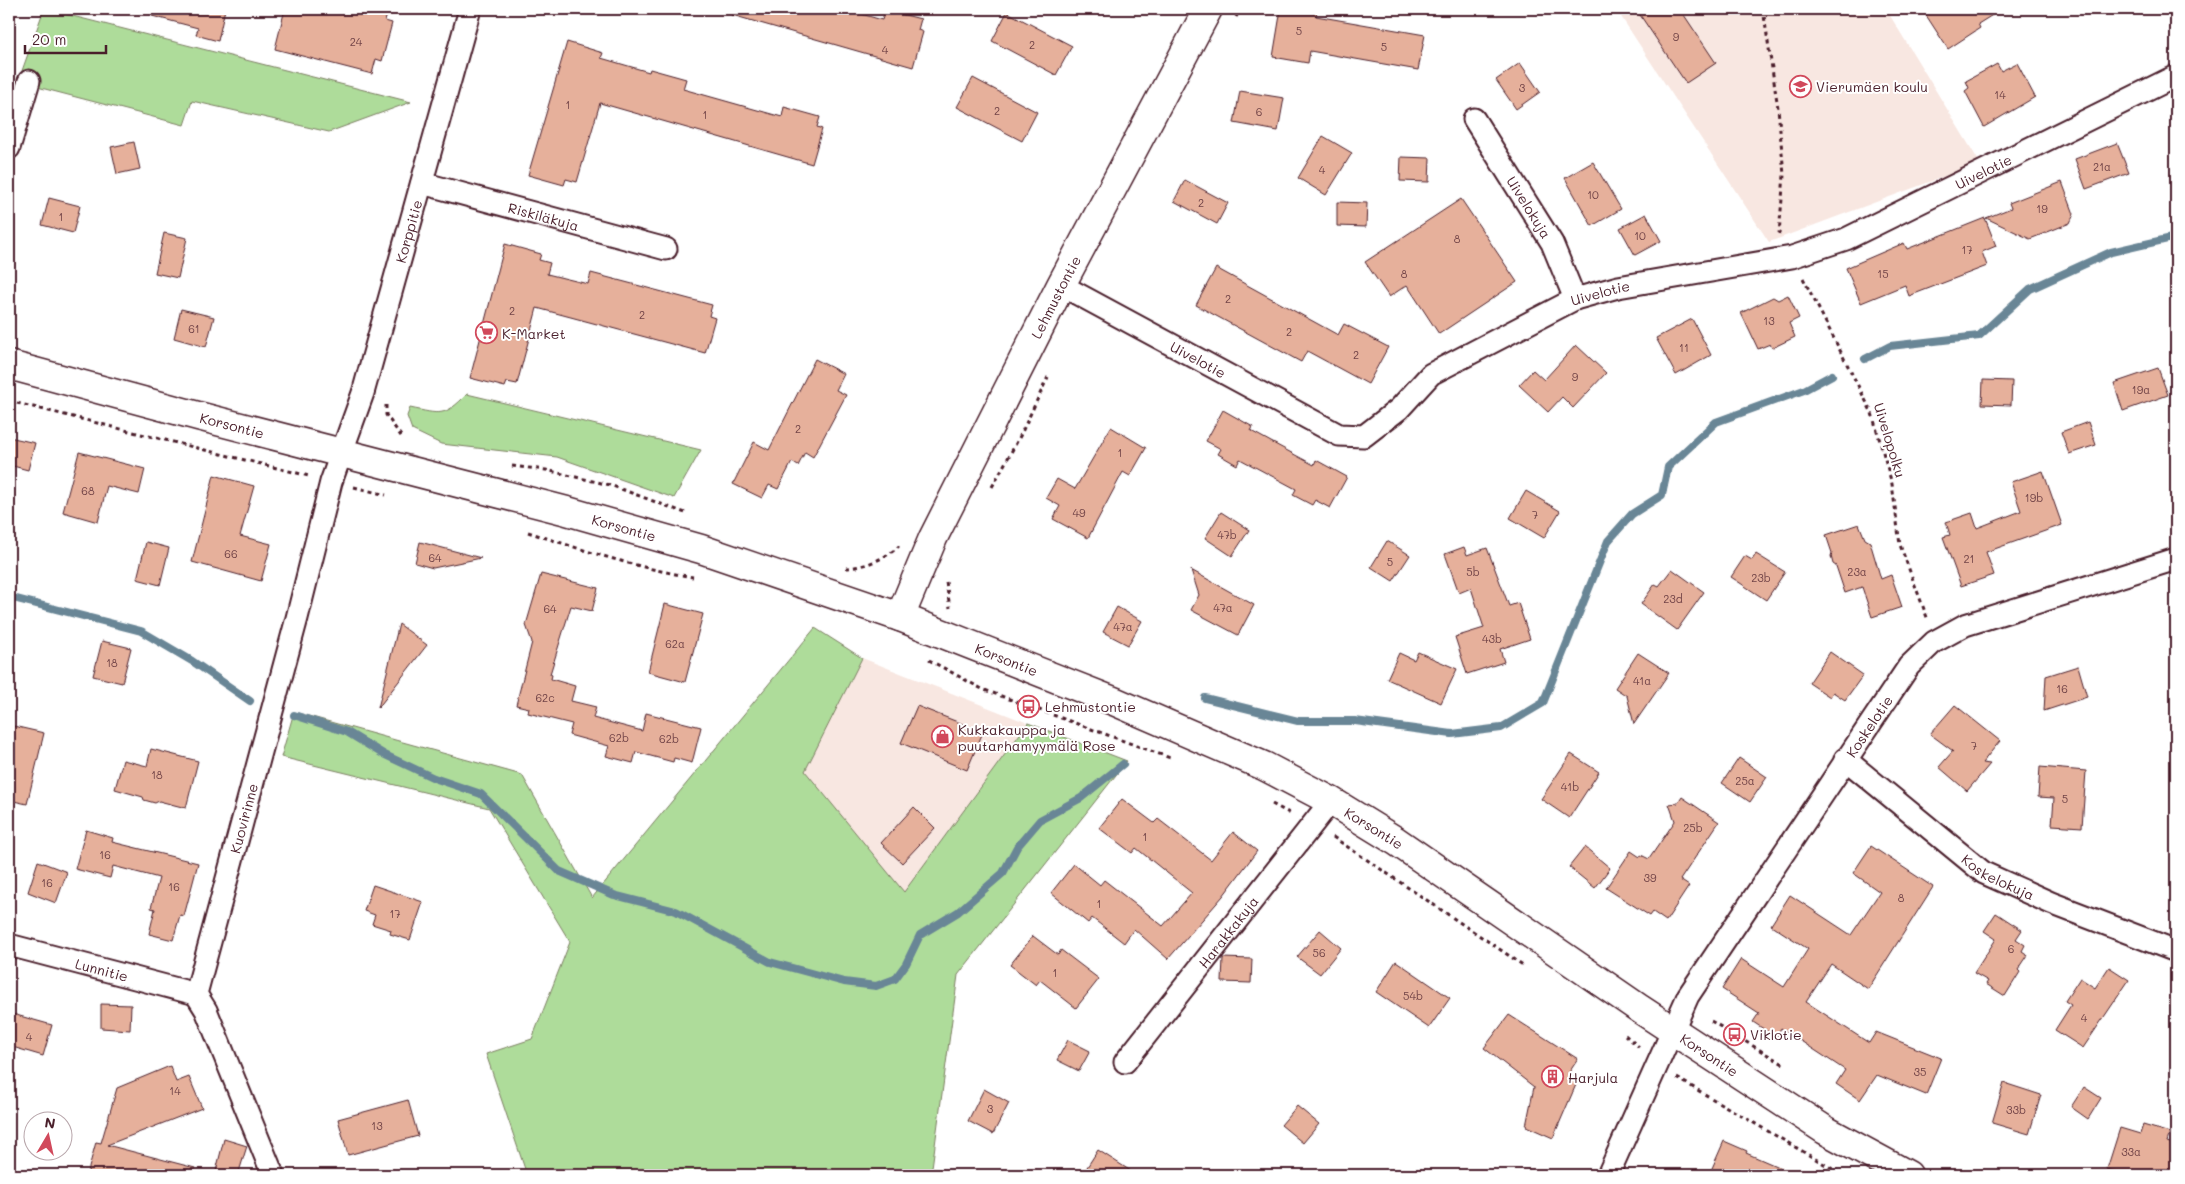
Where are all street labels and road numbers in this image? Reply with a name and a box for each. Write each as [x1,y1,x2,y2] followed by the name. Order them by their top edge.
[1952,149,2015,193] street label: Uivelotie
[1503,172,1556,242] street label: Uivelokuja
[506,197,581,235] street label: Riskiläkuja
[390,198,426,265] street label: Korppitie
[1026,252,1085,342] street label: Lehmustontie
[1568,276,1631,309] street label: Uivelotie
[1167,336,1230,382] street label: Uivelotie
[1870,400,1910,480] street label: Uivelopolku
[198,407,266,442] street label: Korsontie
[590,509,658,545] street label: Korsontie
[973,638,1041,680] street label: Korsontie
[1841,691,1896,761] street label: Koskelotie
[225,781,262,855] street label: Kuovirinne
[1341,802,1407,853] street label: Korsontie
[1958,849,2037,904] street label: Koskelokuja
[1194,892,1262,972] street label: Harakkakuja
[73,953,130,985] street label: Lunnitie
[1677,1029,1742,1080] street label: Korsontie

